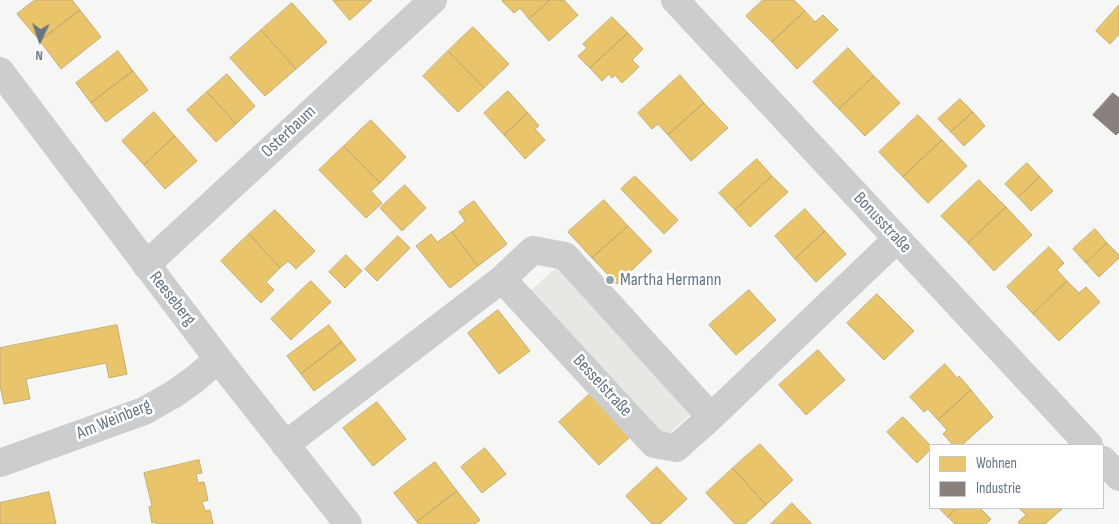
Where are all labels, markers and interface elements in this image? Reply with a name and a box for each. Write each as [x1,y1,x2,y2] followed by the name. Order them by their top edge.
[15,15,65,65] north arrow
[35,47,43,64] text: N
[257,101,321,163] street label: Osterbaum
[848,188,916,258] street label: Bonusstraße
[144,268,200,330] street label: Reeseberg
[620,269,721,291] place label: Martha Hermann
[604,274,616,286] marker: Martha Hermann
[568,350,636,422] street label: Besselstraße
[73,395,155,445] street label: Am Weinberg
[929,444,1104,509] legend
[976,454,1017,473] text: Wohnen
[976,479,1021,498] text: Industrie

